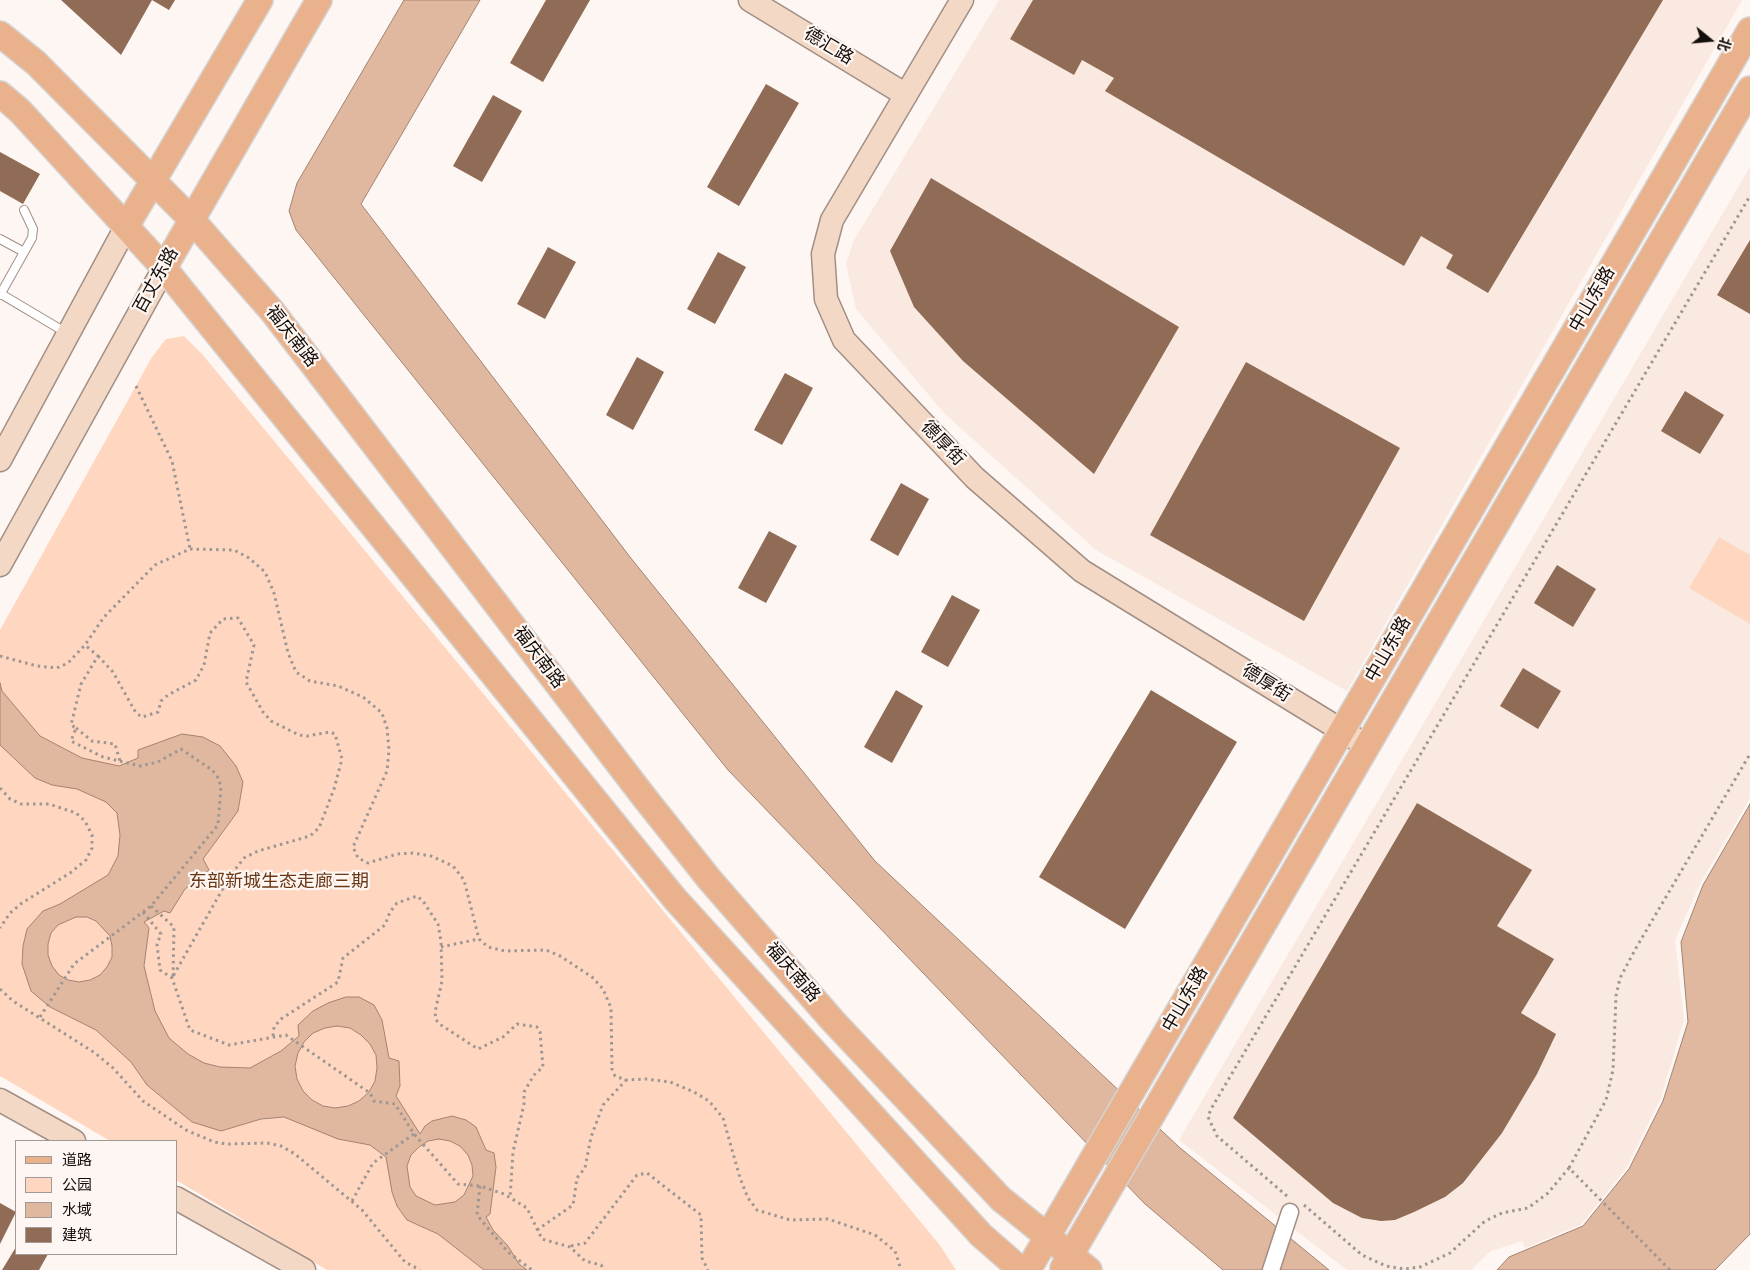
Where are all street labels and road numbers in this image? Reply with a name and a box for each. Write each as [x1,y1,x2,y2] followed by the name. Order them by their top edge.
[799,24,857,70] street label: 德汇路
[130,244,184,318] street label: 百丈东路
[1566,263,1620,337] street label: 中山东路
[260,302,322,372] street label: 福庆南路
[915,417,969,471] street label: 德厚街
[1362,613,1416,687] street label: 中山东路
[508,623,568,693] street label: 福庆南路
[1237,661,1295,707] street label: 德厚街
[760,939,824,1007] street label: 福庆南路
[1159,963,1213,1037] street label: 中山东路

